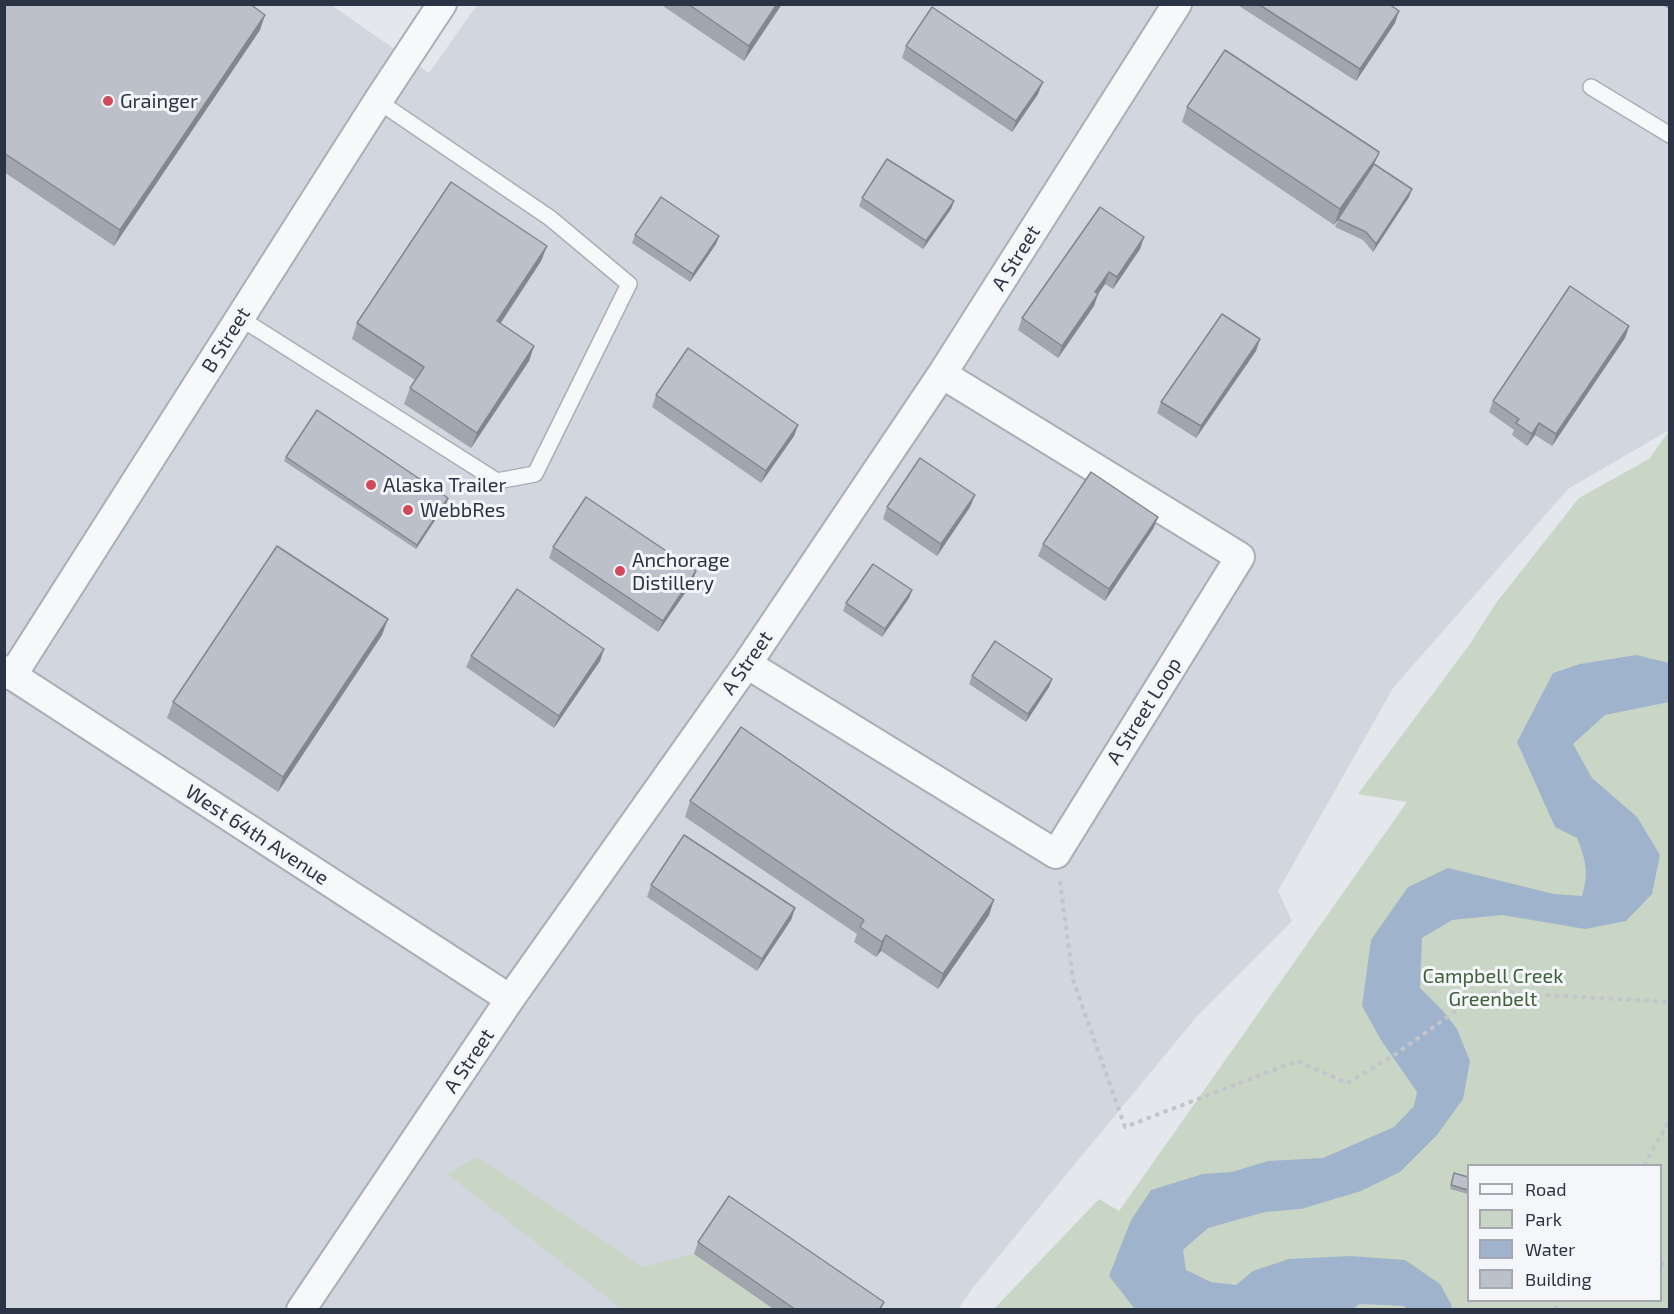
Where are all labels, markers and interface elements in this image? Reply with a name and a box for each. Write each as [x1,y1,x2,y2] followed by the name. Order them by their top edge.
[120,89,198,113] place label: Grainger
[101,94,115,108] marker: Grainger
[987,221,1045,295] street label: A Street
[197,303,255,377] street label: B Street
[383,473,507,497] place label: Alaska Trailer
[364,478,378,492] marker: Alaska Trailer
[420,498,505,522] place label: WebbRes
[401,503,415,517] marker: WebbRes
[632,548,730,595] place label: Anchorage Distillery
[613,564,627,578] marker: Anchorage Distillery
[716,626,778,700] street label: A Street
[1102,653,1186,769] street label: A Street Loop
[181,780,333,890] street label: West 64th Avenue
[1423,964,1563,1011] park label: Campbell Creek Greenbelt
[439,1024,499,1098] street label: A Street
[1467,1164,1662,1302] legend
[1525,1178,1566,1200] text: Road
[1525,1208,1562,1230] text: Park
[1525,1238,1575,1260] text: Water
[1525,1268,1592,1290] text: Building

